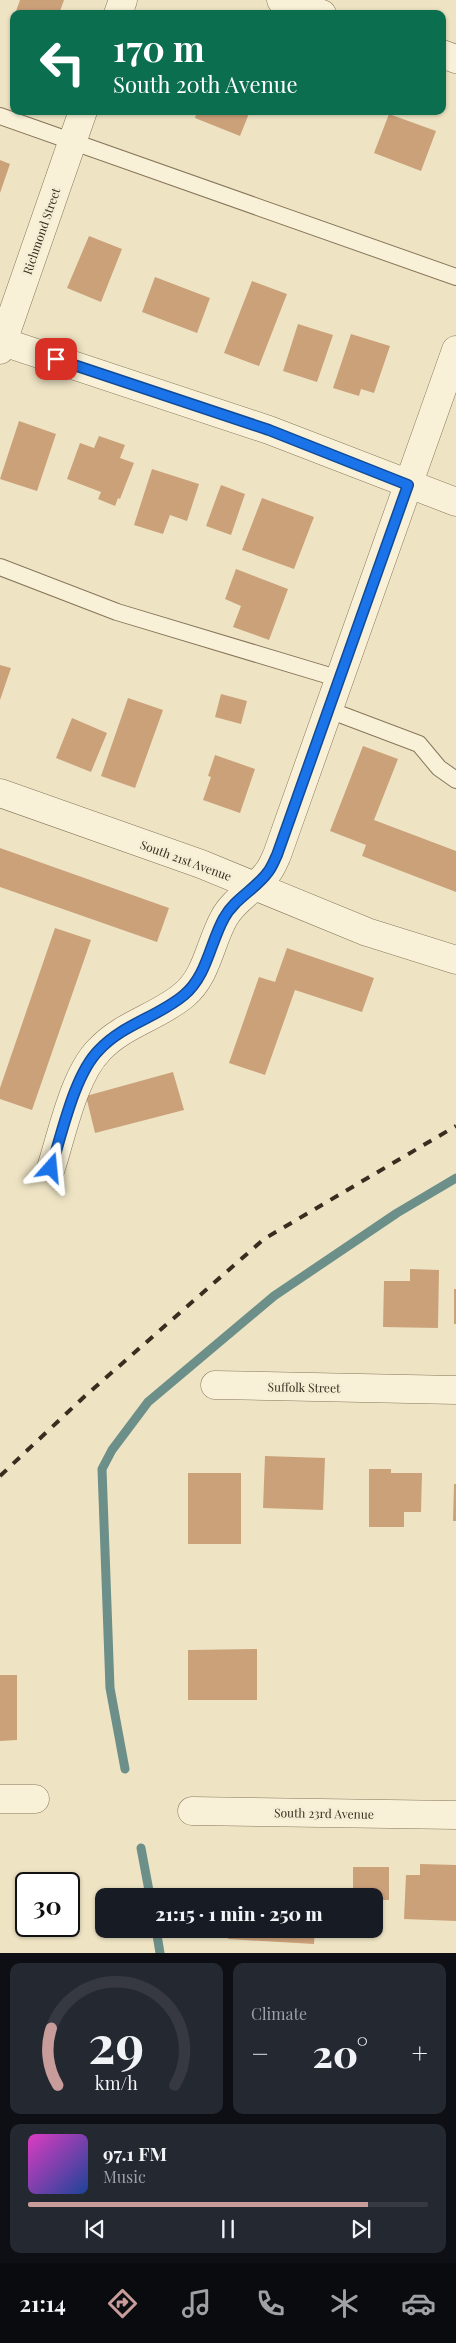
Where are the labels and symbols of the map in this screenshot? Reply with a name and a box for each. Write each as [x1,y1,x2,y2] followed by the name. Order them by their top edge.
[19,185,64,277] street label: Richmond Street
[35,338,77,380] pin
[138,836,234,884] street label: South 21st Avenue
[24,1141,76,1193] position arrow
[268,1378,341,1396] street label: Suffolk Street
[274,1804,374,1822] street label: South 23rd Avenue
[15,1872,80,1937] speed limit sign: 30

